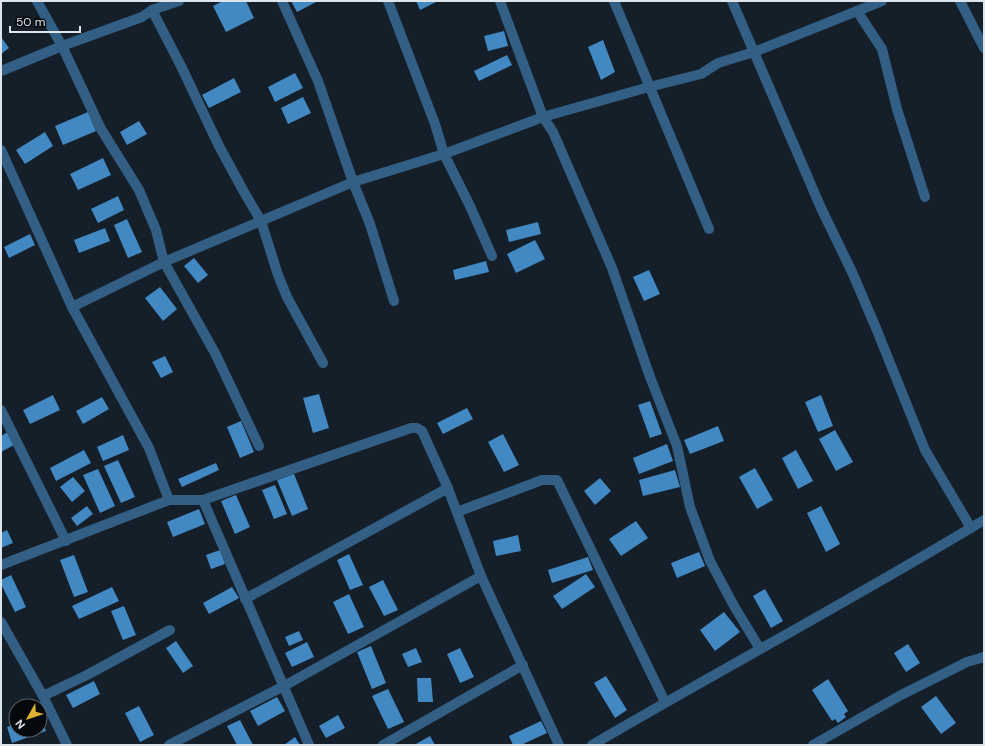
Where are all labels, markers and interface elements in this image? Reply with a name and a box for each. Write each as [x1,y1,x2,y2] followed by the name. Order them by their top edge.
[10,8,80,34] scale bar
[16,14,45,30] text: 50 m
[8,698,48,738] north arrow
[12,717,28,732] text: N

